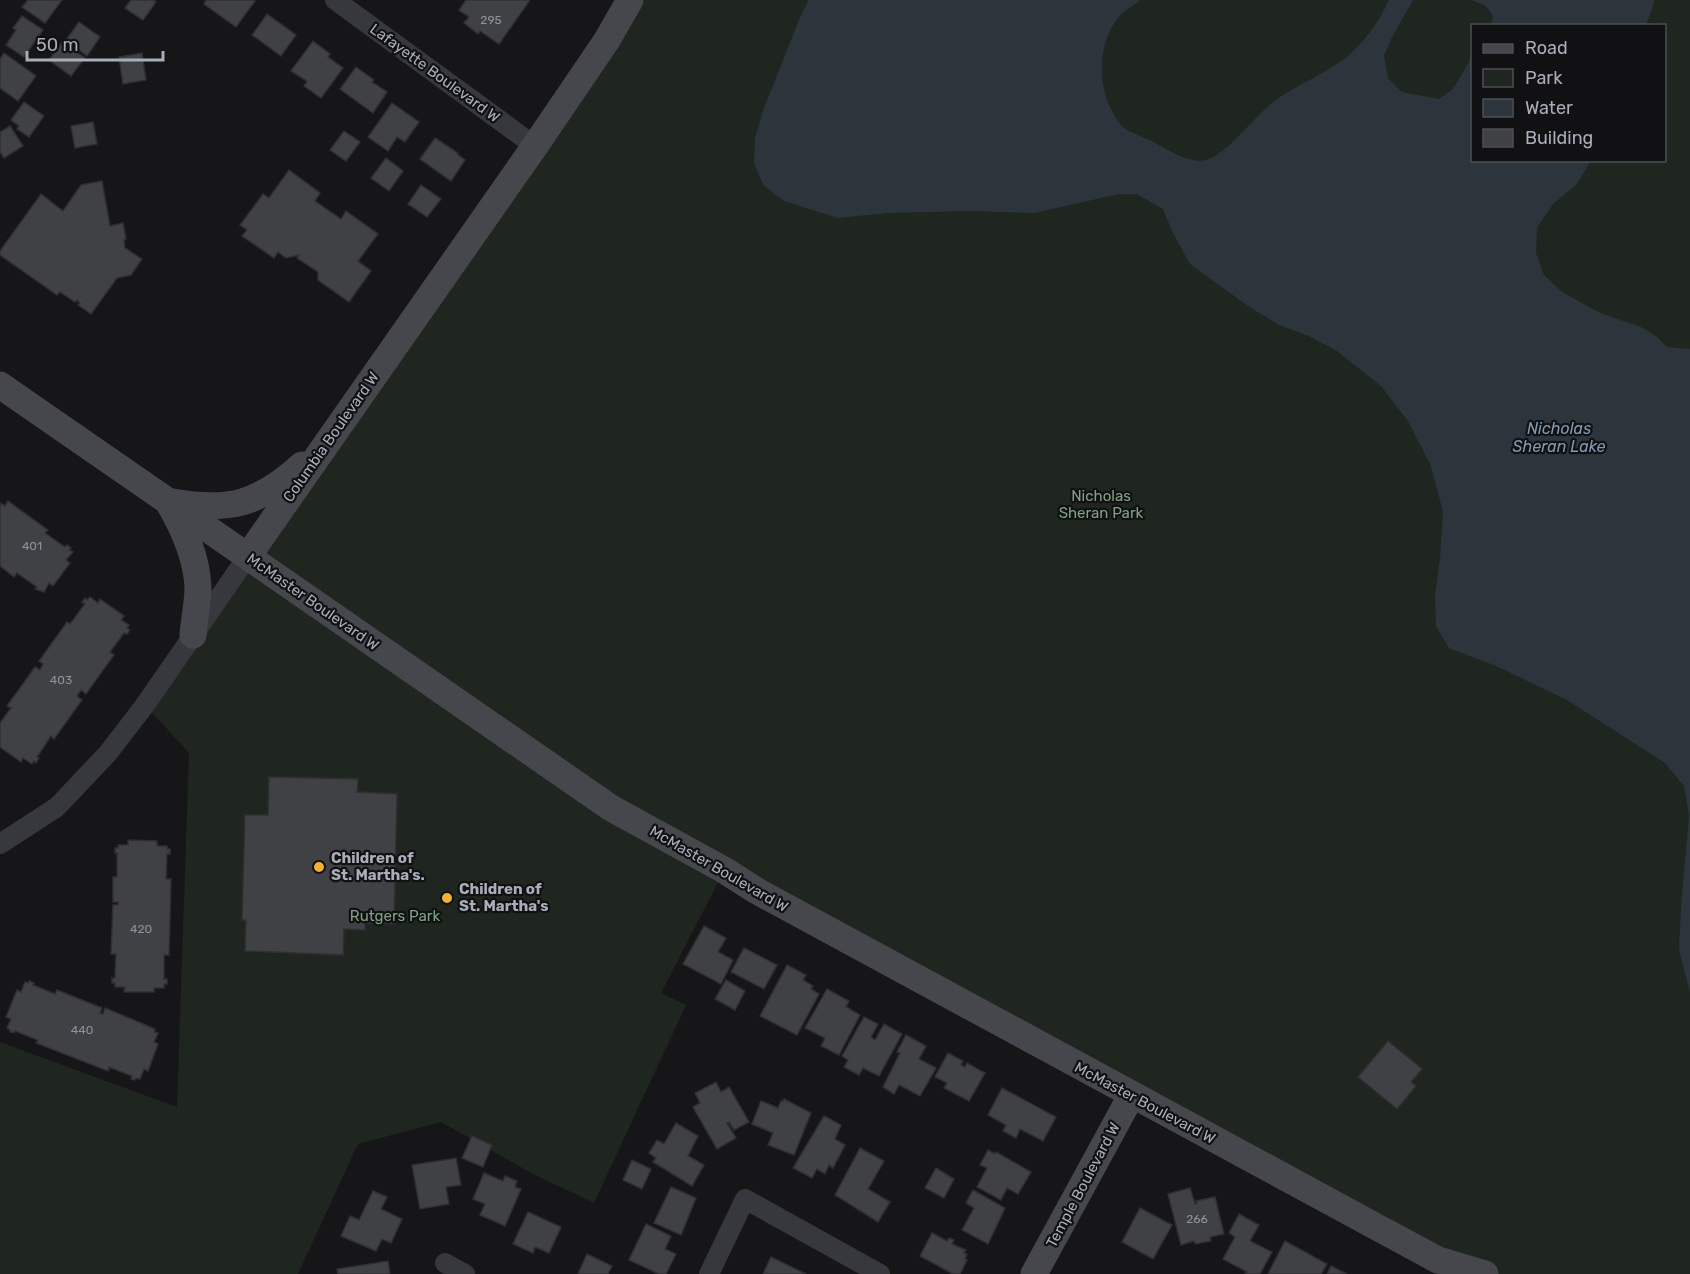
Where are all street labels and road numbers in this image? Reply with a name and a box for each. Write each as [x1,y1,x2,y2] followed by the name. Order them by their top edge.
[367,20,503,126] street label: Lafayette Boulevard W
[279,368,383,506] street label: Columbia Boulevard W
[244,550,382,654] street label: McMaster Boulevard W
[647,822,791,916] street label: McMaster Boulevard W
[1071,1058,1219,1148] street label: McMaster Boulevard W
[1042,1119,1124,1251] street label: Temple Boulevard W

